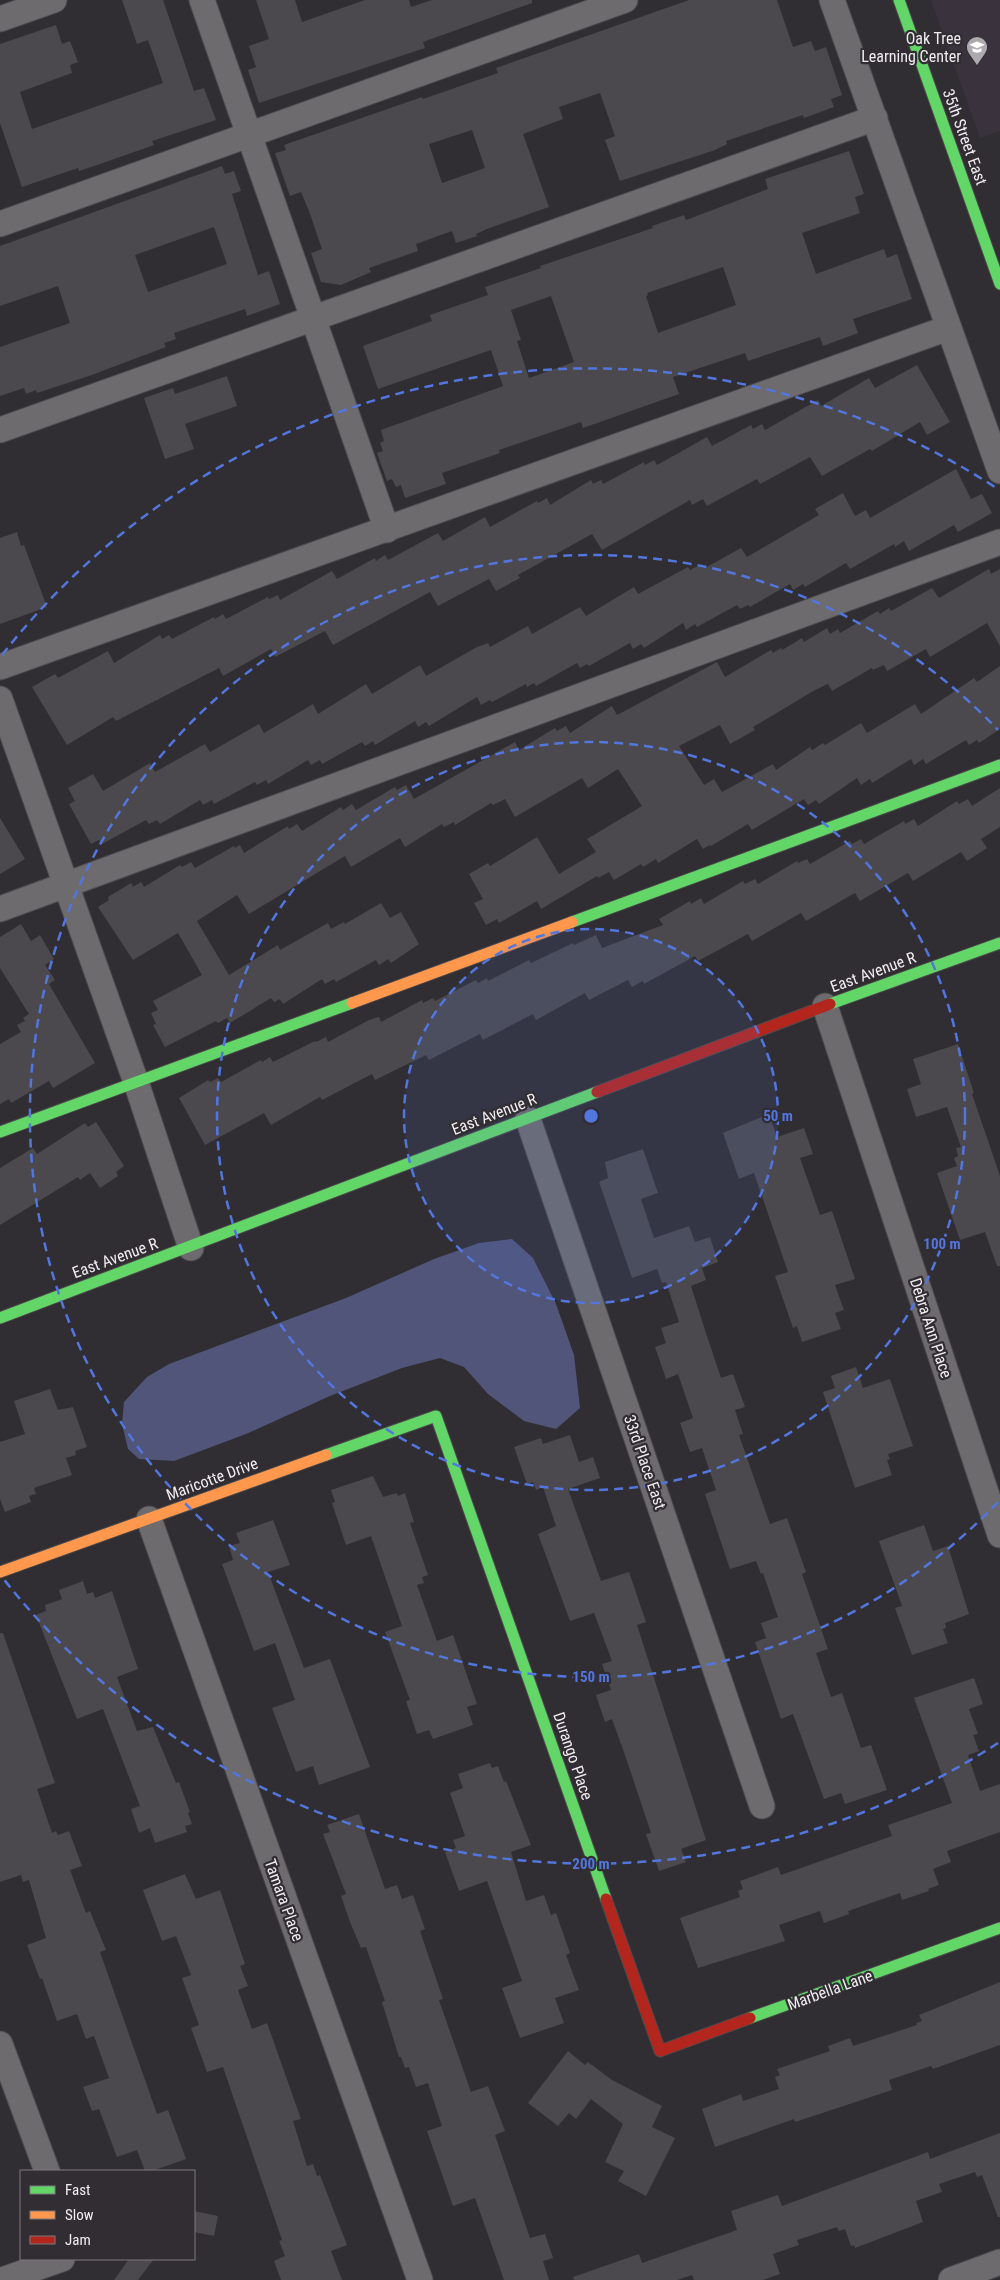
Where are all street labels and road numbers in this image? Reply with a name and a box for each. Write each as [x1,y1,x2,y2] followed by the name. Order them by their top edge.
[939,86,991,188] street label: 35th Street East
[828,948,919,996] street label: East Avenue R
[449,1089,540,1139] street label: East Avenue R
[70,1234,161,1282] street label: East Avenue R
[906,1276,956,1380] street label: Debra Ann Place
[620,1412,670,1512] street label: 33rd Place East
[164,1454,260,1504] street label: Maricotte Drive
[549,1710,597,1802] street label: Durango Place
[260,1856,308,1944] street label: Tamara Place
[785,1966,875,2014] street label: Marbella Lane

